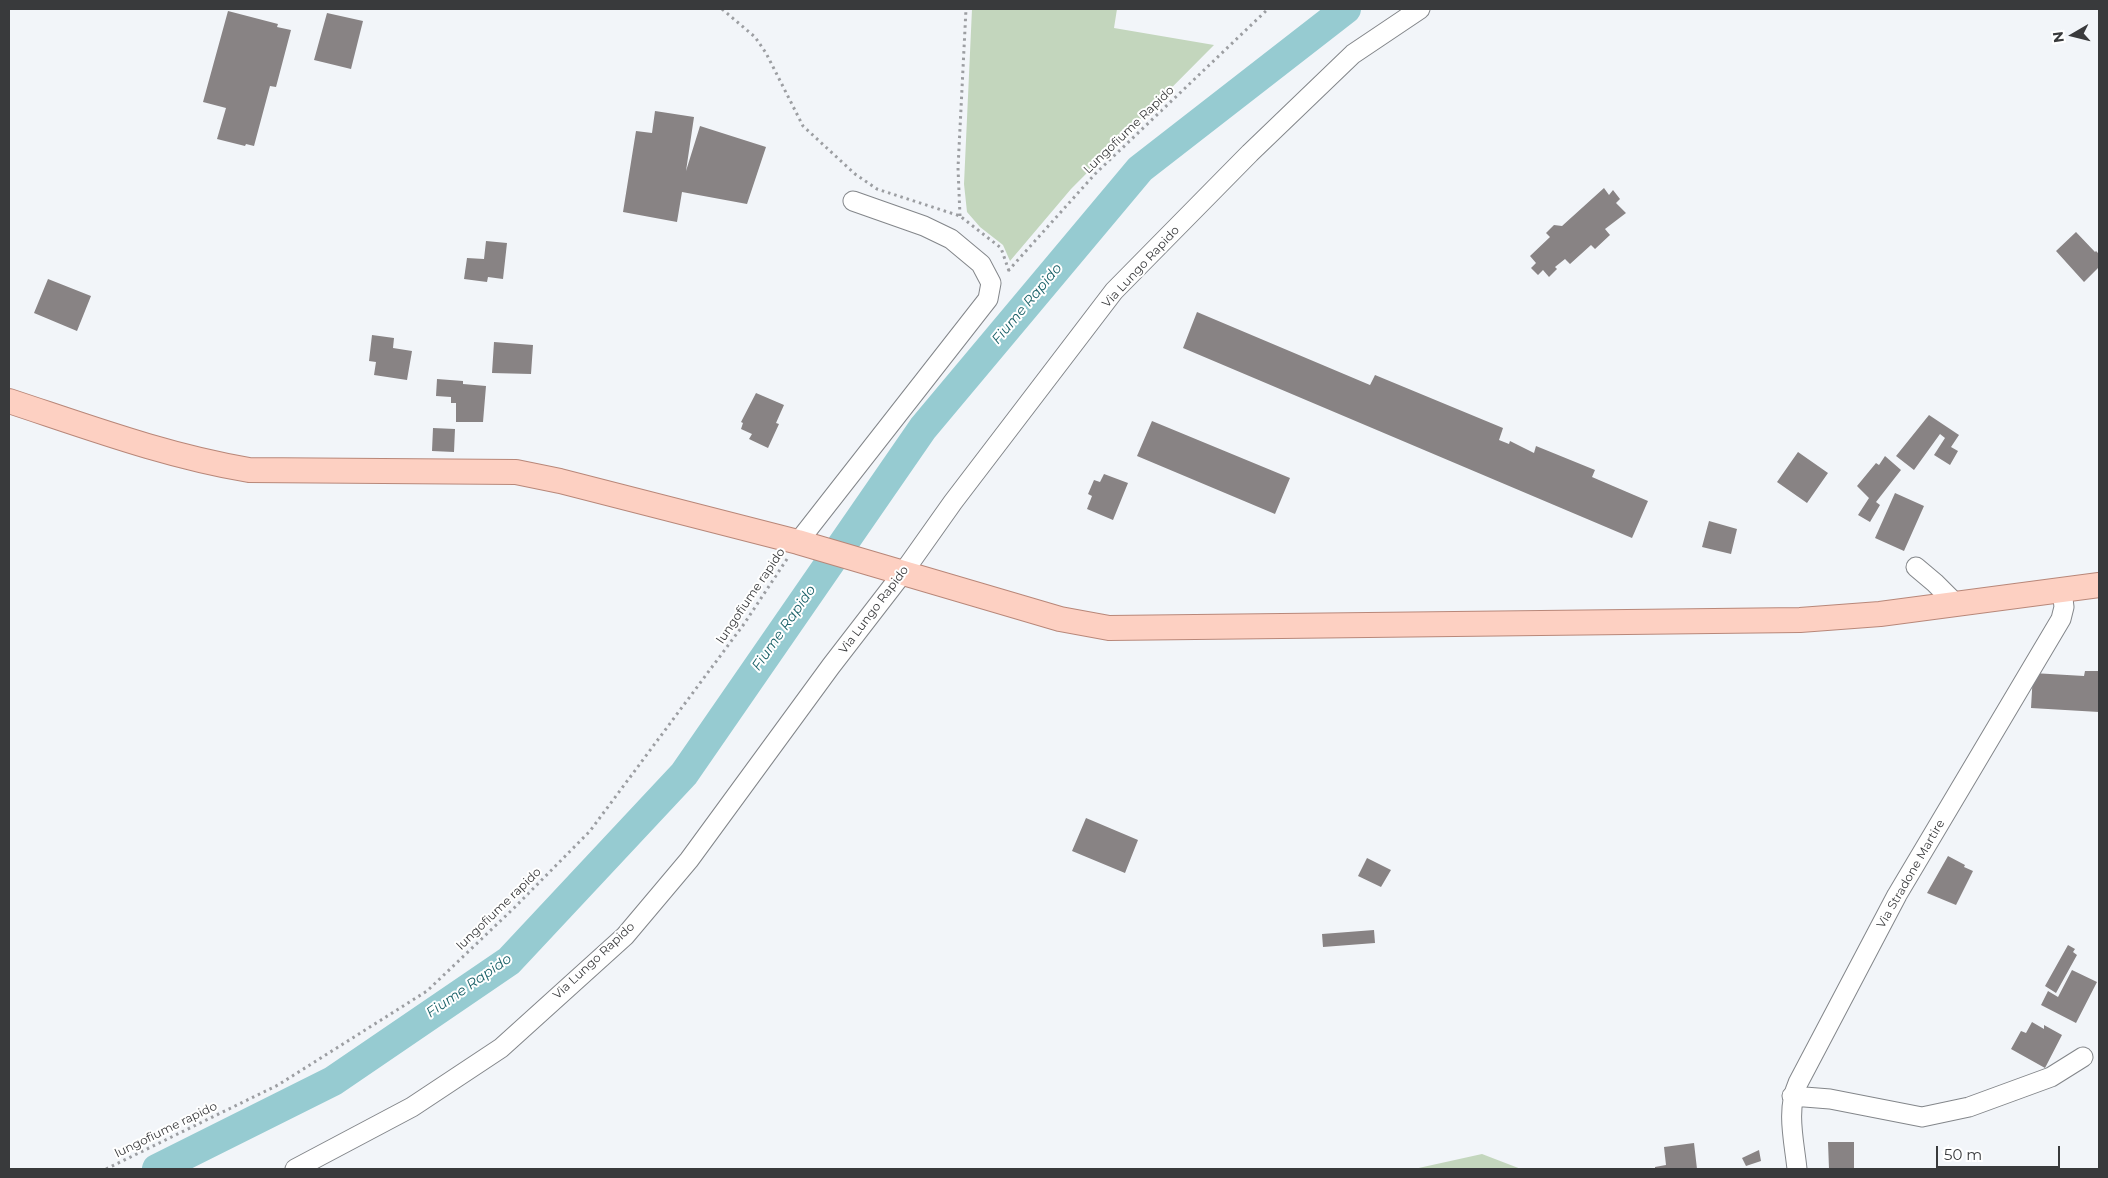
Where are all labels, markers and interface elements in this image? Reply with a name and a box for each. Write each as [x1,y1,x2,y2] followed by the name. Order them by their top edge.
[2048,10,2098,60] north arrow
[2048,30,2068,44] text: N
[1081,83,1177,177] street label: Lungofiume Rapido
[1099,223,1183,311] street label: Via Lungo Rapido
[988,260,1066,348] water label: Fiume Rapido
[714,546,788,646] street label: lungofiume rapido
[836,563,912,657] street label: Via Lungo Rapido
[748,582,820,674] water label: Fiume Rapido
[1874,817,1948,931] street label: Via Stradone Martire
[454,865,544,953] street label: lungofiume rapido
[550,919,638,1003] street label: Via Lungo Rapido
[423,950,515,1022] water label: Fiume Rapido
[112,1099,220,1161] street label: lungofiume rapido
[1938,1136,2062,1168] scale bar
[1944,1145,1982,1164] text: 50 m

